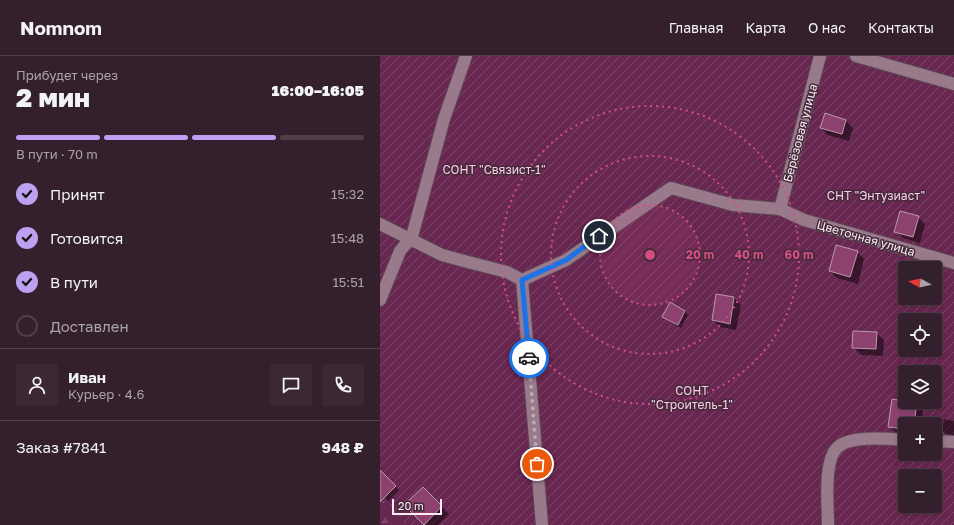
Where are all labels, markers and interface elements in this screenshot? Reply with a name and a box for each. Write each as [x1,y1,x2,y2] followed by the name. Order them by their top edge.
[20,16,102,39] text: Nomnom
[669,19,723,36] text: Главная
[745,19,786,36] text: Карта
[808,19,846,36] text: О нас
[868,19,934,36] text: Контакты
[16,67,118,83] text: Прибудет через
[272,81,364,99] text: 16:00–16:05
[16,82,90,113] text: 2 мин
[780,82,820,184] street label: Берёзовая улица
[16,146,98,162] text: В пути · 70 m
[442,162,546,177] park label: СОНТ "Связист-1"
[16,183,38,205] icon: check
[50,185,105,203] text: Принят
[331,186,364,202] text: 15:32
[827,188,925,203] park label: СНТ "Энтузиаст"
[815,217,917,259] street label: Цветочная улица
[582,219,616,253] pin
[588,225,610,247] icon: home
[16,227,38,249] icon: check
[50,229,123,247] text: Готовится
[330,230,364,246] text: 15:48
[686,247,714,262] text: 20 m
[735,247,763,262] text: 40 m
[785,247,813,262] text: 60 m
[643,248,657,262] centre of rings
[898,261,942,305] north arrow
[898,261,942,513] map controls
[16,271,38,293] icon: check
[50,273,98,291] text: В пути
[332,274,364,290] text: 15:51
[898,313,942,357] button: locate
[50,317,129,335] text: Доставлен
[509,338,549,378] courier
[518,347,540,369] icon: car
[16,364,58,406] button: person
[270,364,312,406] button: chat
[322,364,364,406] button: phone
[898,365,942,409] button: layers
[68,368,106,386] text: Иван
[651,383,733,412] park label: СОНТ "Строитель-1"
[68,386,144,402] text: Курьер · 4.6
[898,417,942,461] button: +
[16,438,106,456] text: Заказ #7841
[322,438,364,456] text: 948 ₽
[520,447,554,481] pin
[526,453,548,475] icon: bag
[898,469,942,513] button: −
[392,497,442,516] scale bar
[398,499,424,512] text: 20 m

